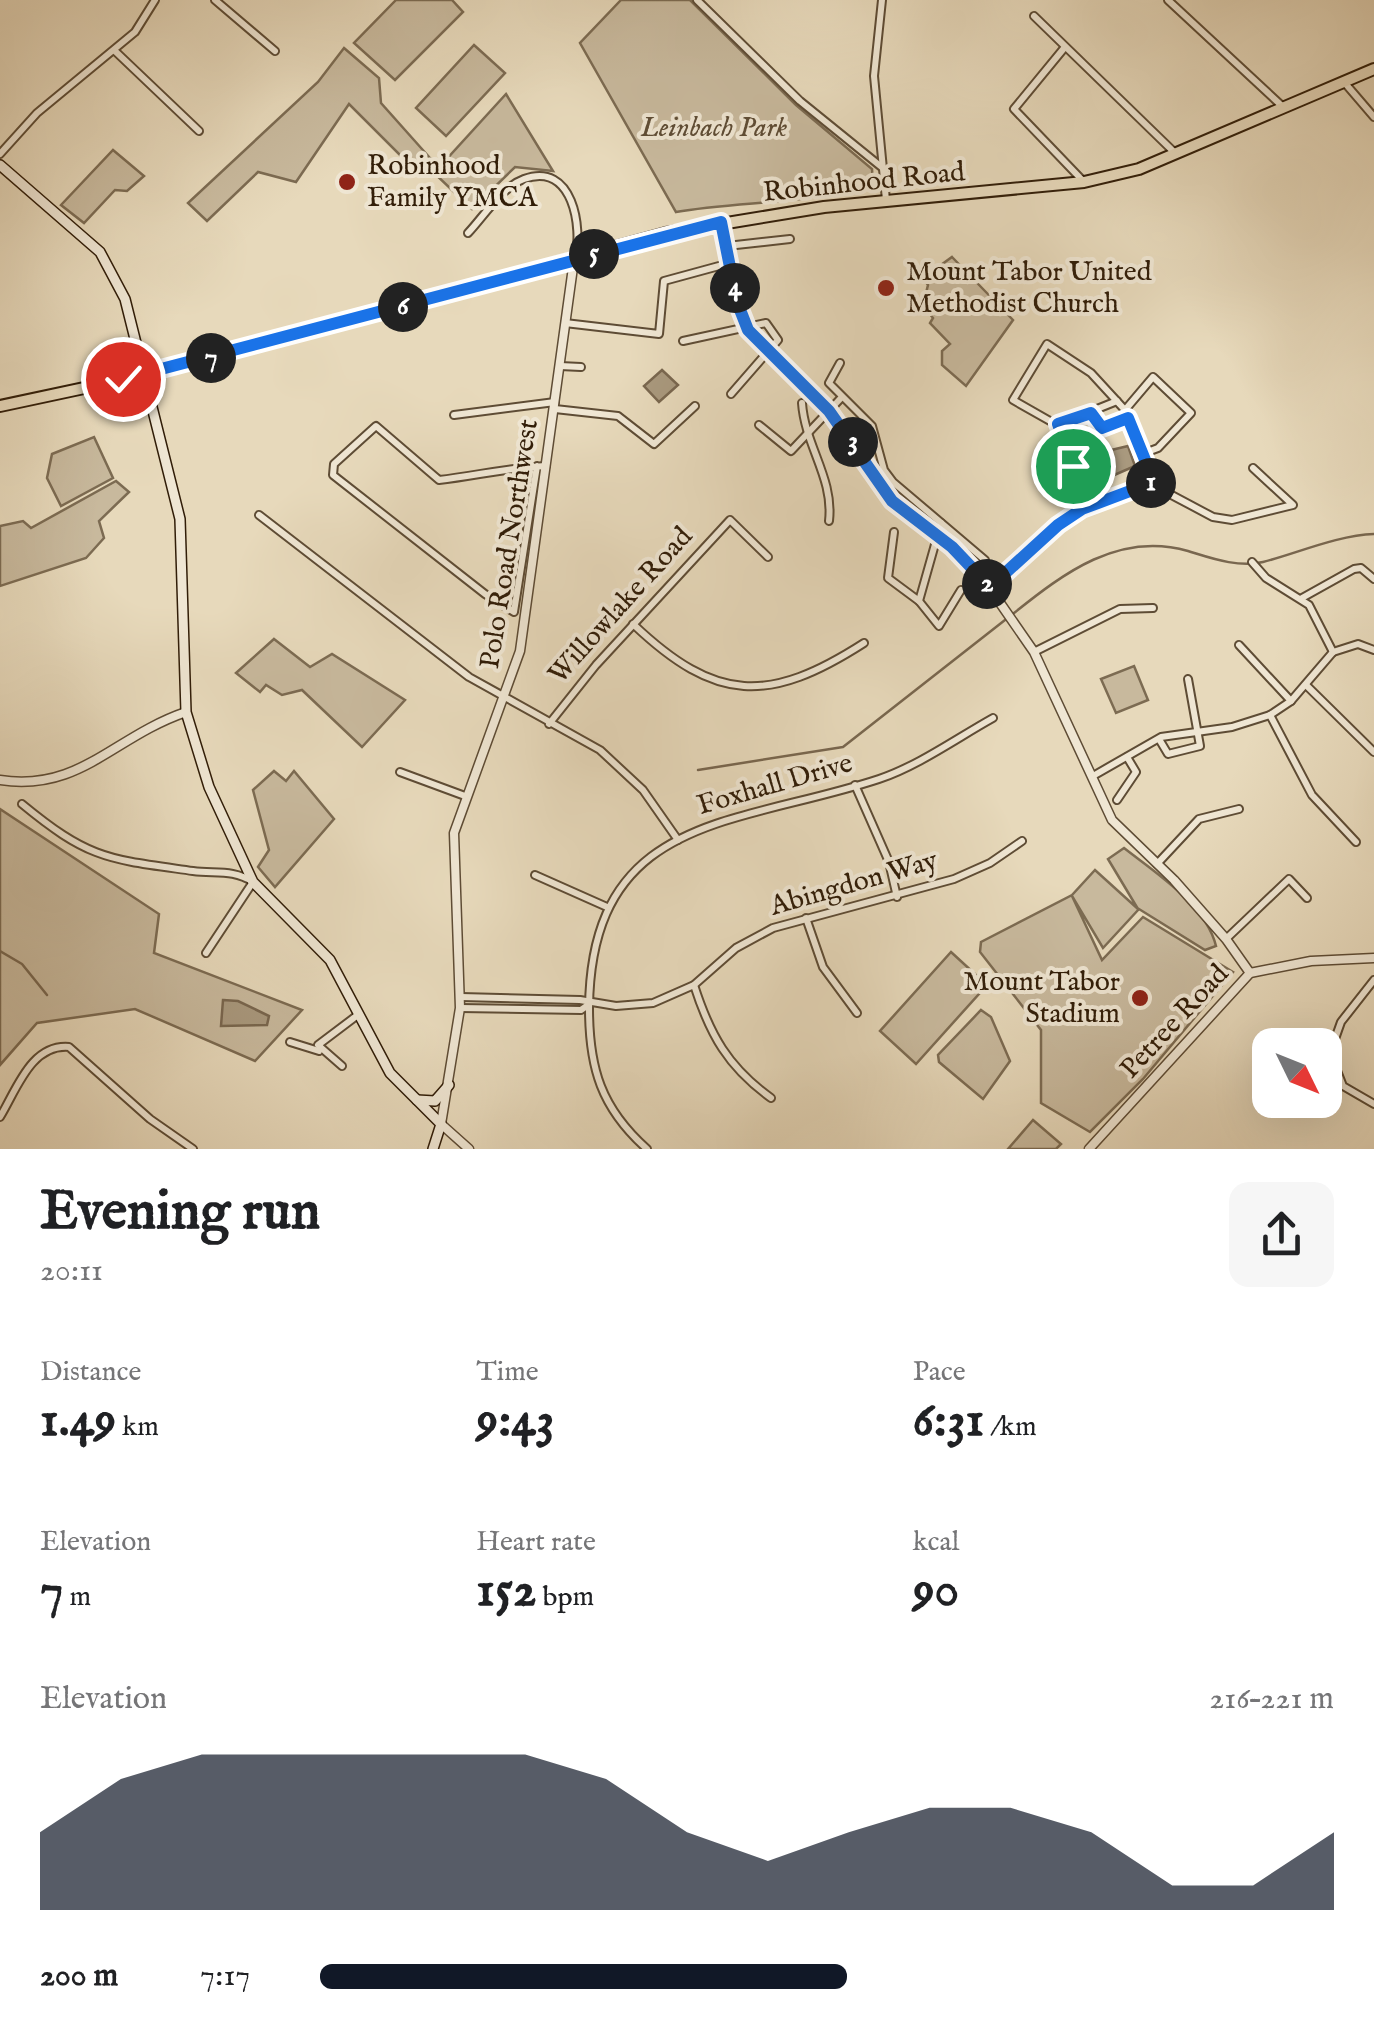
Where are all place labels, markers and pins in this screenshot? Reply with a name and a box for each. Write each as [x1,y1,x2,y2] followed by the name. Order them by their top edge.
[367,149,538,216] place label: Robinhood Family YMCA
[336,171,358,193] marker: Robinhood Family YMCA
[569,229,619,279] pin: 5
[906,255,1152,322] place label: Mount Tabor United Methodist Church
[710,263,760,313] pin: 4
[875,277,897,299] marker: Mount Tabor United Methodist Church
[378,282,428,332] pin: 6
[186,333,236,383] pin: 7
[81,337,166,422] pin
[828,417,878,467] pin: 3
[1031,424,1116,509] pin
[1126,458,1176,508] pin: 1
[962,559,1012,609] pin: 2
[963,965,1120,1032] place label: Mount Tabor Stadium
[1129,987,1151,1009] marker: Mount Tabor Stadium

